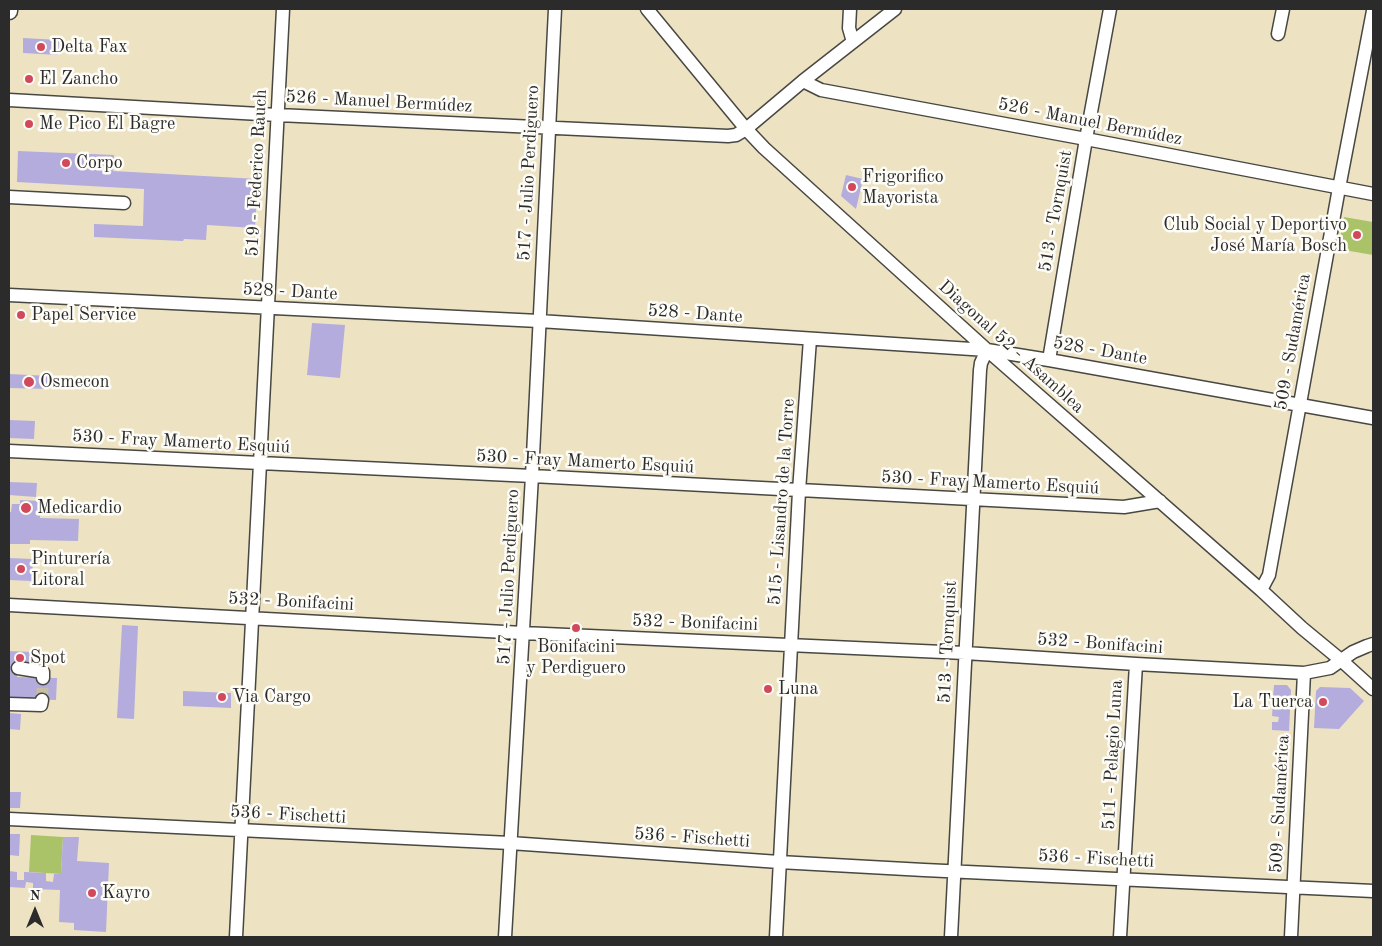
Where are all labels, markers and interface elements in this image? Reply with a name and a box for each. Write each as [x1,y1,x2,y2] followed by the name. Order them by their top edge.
[51,36,128,58] place label: Delta Fax
[35,41,47,53] marker: Delta Fax
[39,68,118,90] place label: El Zancho
[23,73,35,85] marker: El Zancho
[514,84,544,262] street label: 517 - Julio Perdiguero
[285,86,473,118] street label: 526 - Manuel Bermúdez
[242,89,272,257] street label: 519 - Federico Rauch
[996,94,1184,150] street label: 526 - Manuel Bermúdez
[39,113,175,135] place label: Me Pico El Bagre
[23,118,35,130] marker: Me Pico El Bagre
[1035,148,1077,274] street label: 513 - Tornquist
[76,152,123,174] place label: Corpo
[60,157,72,169] marker: Corpo
[862,166,944,208] place label: Frigorifico Mayorista
[846,181,858,193] marker: Frigorifico Mayorista
[1163,214,1347,256] place label: Club Social y Deportivo José María Bosch
[1351,229,1363,241] marker: Club Social y Deportivo José María Bosch
[1270,272,1316,412] street label: 509 - Sudamérica
[934,276,1088,418] street label: Diagonal 52 - Asamblea
[242,279,338,305] street label: 528 - Dante
[647,300,743,328] street label: 528 - Dante
[31,304,136,326] place label: Papel Service
[15,309,27,321] marker: Papel Service
[1051,332,1149,370] street label: 528 - Dante
[40,371,109,393] place label: Osmecon
[22,375,36,389] marker: Osmecon
[764,398,800,606] street label: 515 - Lisandro de la Torre
[71,426,291,458] street label: 530 - Fray Mamerto Esquiú
[475,446,695,478] street label: 530 - Fray Mamerto Esquiú
[880,467,1100,499] street label: 530 - Fray Mamerto Esquiú
[494,488,524,666] street label: 517 - Julio Perdiguero
[37,497,122,519] place label: Medicardio
[19,501,33,515] marker: Medicardio
[31,548,111,590] place label: Pinturería Litoral
[15,563,27,575] marker: Pinturería Litoral
[934,580,962,704] street label: 513 - Tornquist
[227,588,355,616] street label: 532 - Bonifacini
[632,610,758,636] street label: 532 - Bonifacini
[570,622,582,634] marker: Bonifacini y Perdiguero
[1036,629,1164,659] street label: 532 - Bonifacini
[526,636,626,679] place label: Bonifacini y Perdiguero
[30,647,66,669] place label: Spot
[14,652,26,664] marker: Spot
[778,678,818,700] place label: Luna
[1098,679,1128,831] street label: 511 - Pelagio Luna
[762,683,774,695] marker: Luna
[232,686,311,708] place label: Via Cargo
[216,691,228,703] marker: Via Cargo
[1232,691,1313,713] place label: La Tuerca
[1317,696,1329,708] marker: La Tuerca
[1266,734,1294,874] street label: 509 - Sudamérica
[229,801,347,829] street label: 536 - Fischetti
[633,823,751,853] street label: 536 - Fischetti
[1037,845,1155,873] street label: 536 - Fischetti
[102,882,150,904] place label: Kayro
[10,886,60,936] north arrow
[86,887,98,899] marker: Kayro
[30,889,40,903] text: N

